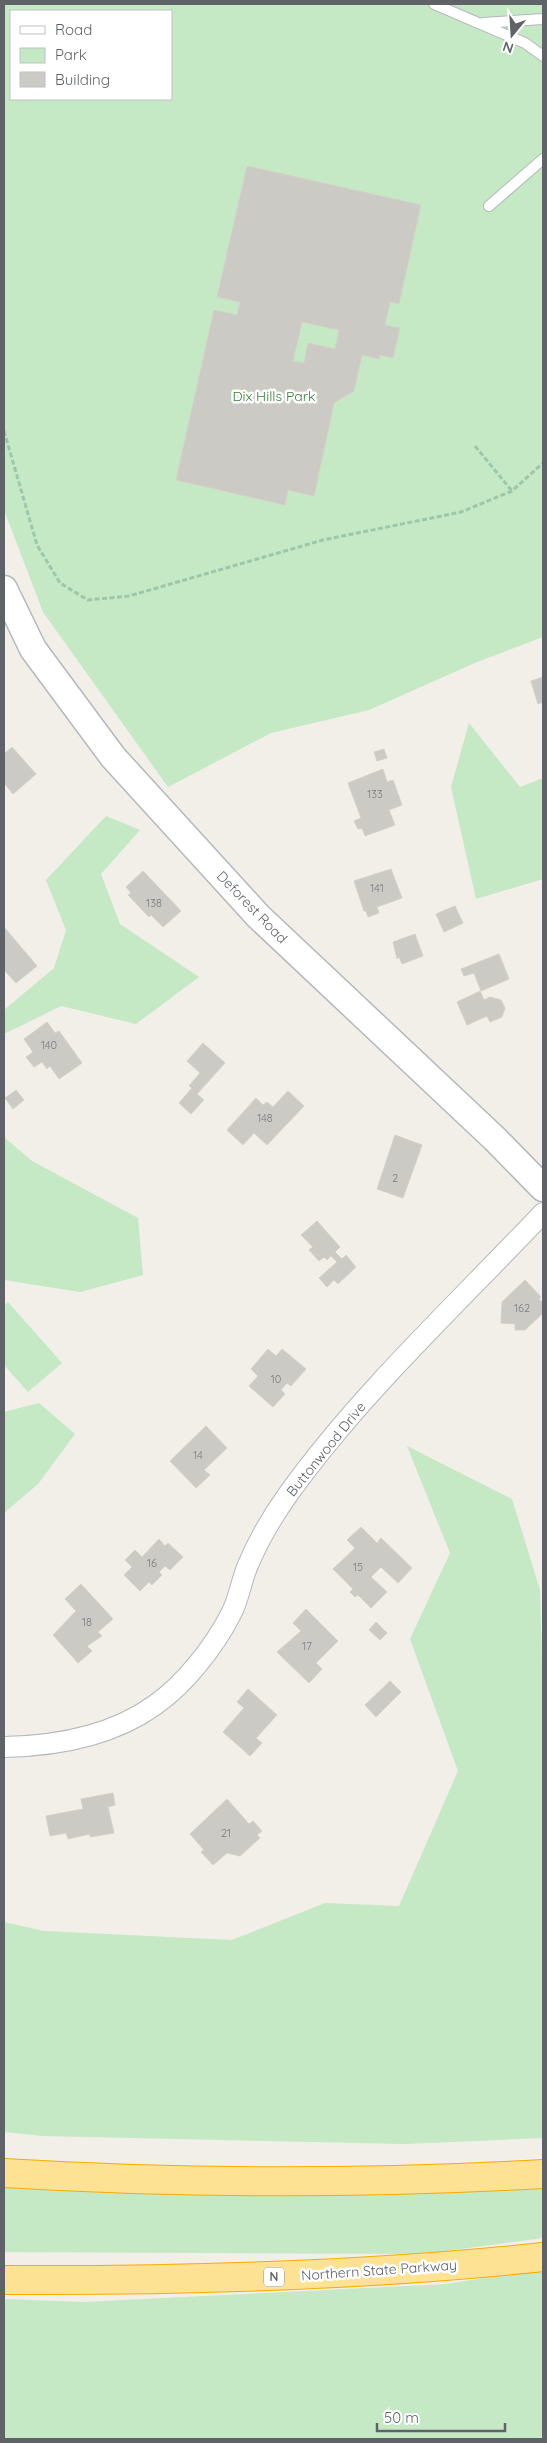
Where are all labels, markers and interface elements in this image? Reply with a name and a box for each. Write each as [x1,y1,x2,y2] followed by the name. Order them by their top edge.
[10,10,172,100] legend
[487,10,537,60] north arrow
[55,20,92,39] text: Road
[500,37,516,58] text: N
[55,45,87,64] text: Park
[55,70,110,89] text: Building
[232,387,316,405] park label: Dix Hills Park
[367,787,383,801] house number: 133
[213,867,291,947] street label: Deforest Road
[370,881,384,895] house number: 141
[146,896,162,910] house number: 138
[41,1038,57,1052] house number: 140
[257,1111,273,1125] house number: 148
[392,1171,398,1185] house number: 2
[514,1301,530,1315] house number: 162
[271,1372,281,1386] house number: 10
[282,1398,370,1500] street label: Buttonwood Drive
[193,1448,203,1462] house number: 14
[147,1556,157,1570] house number: 16
[353,1560,363,1574] house number: 15
[82,1615,92,1629] house number: 18
[302,1639,312,1653] house number: 17
[221,1826,231,1840] house number: 21
[300,2256,458,2284] street label: Northern State Parkway
[264,2268,284,2286] road number: N
[377,2400,504,2432] scale bar
[384,2408,419,2427] text: 50 m

